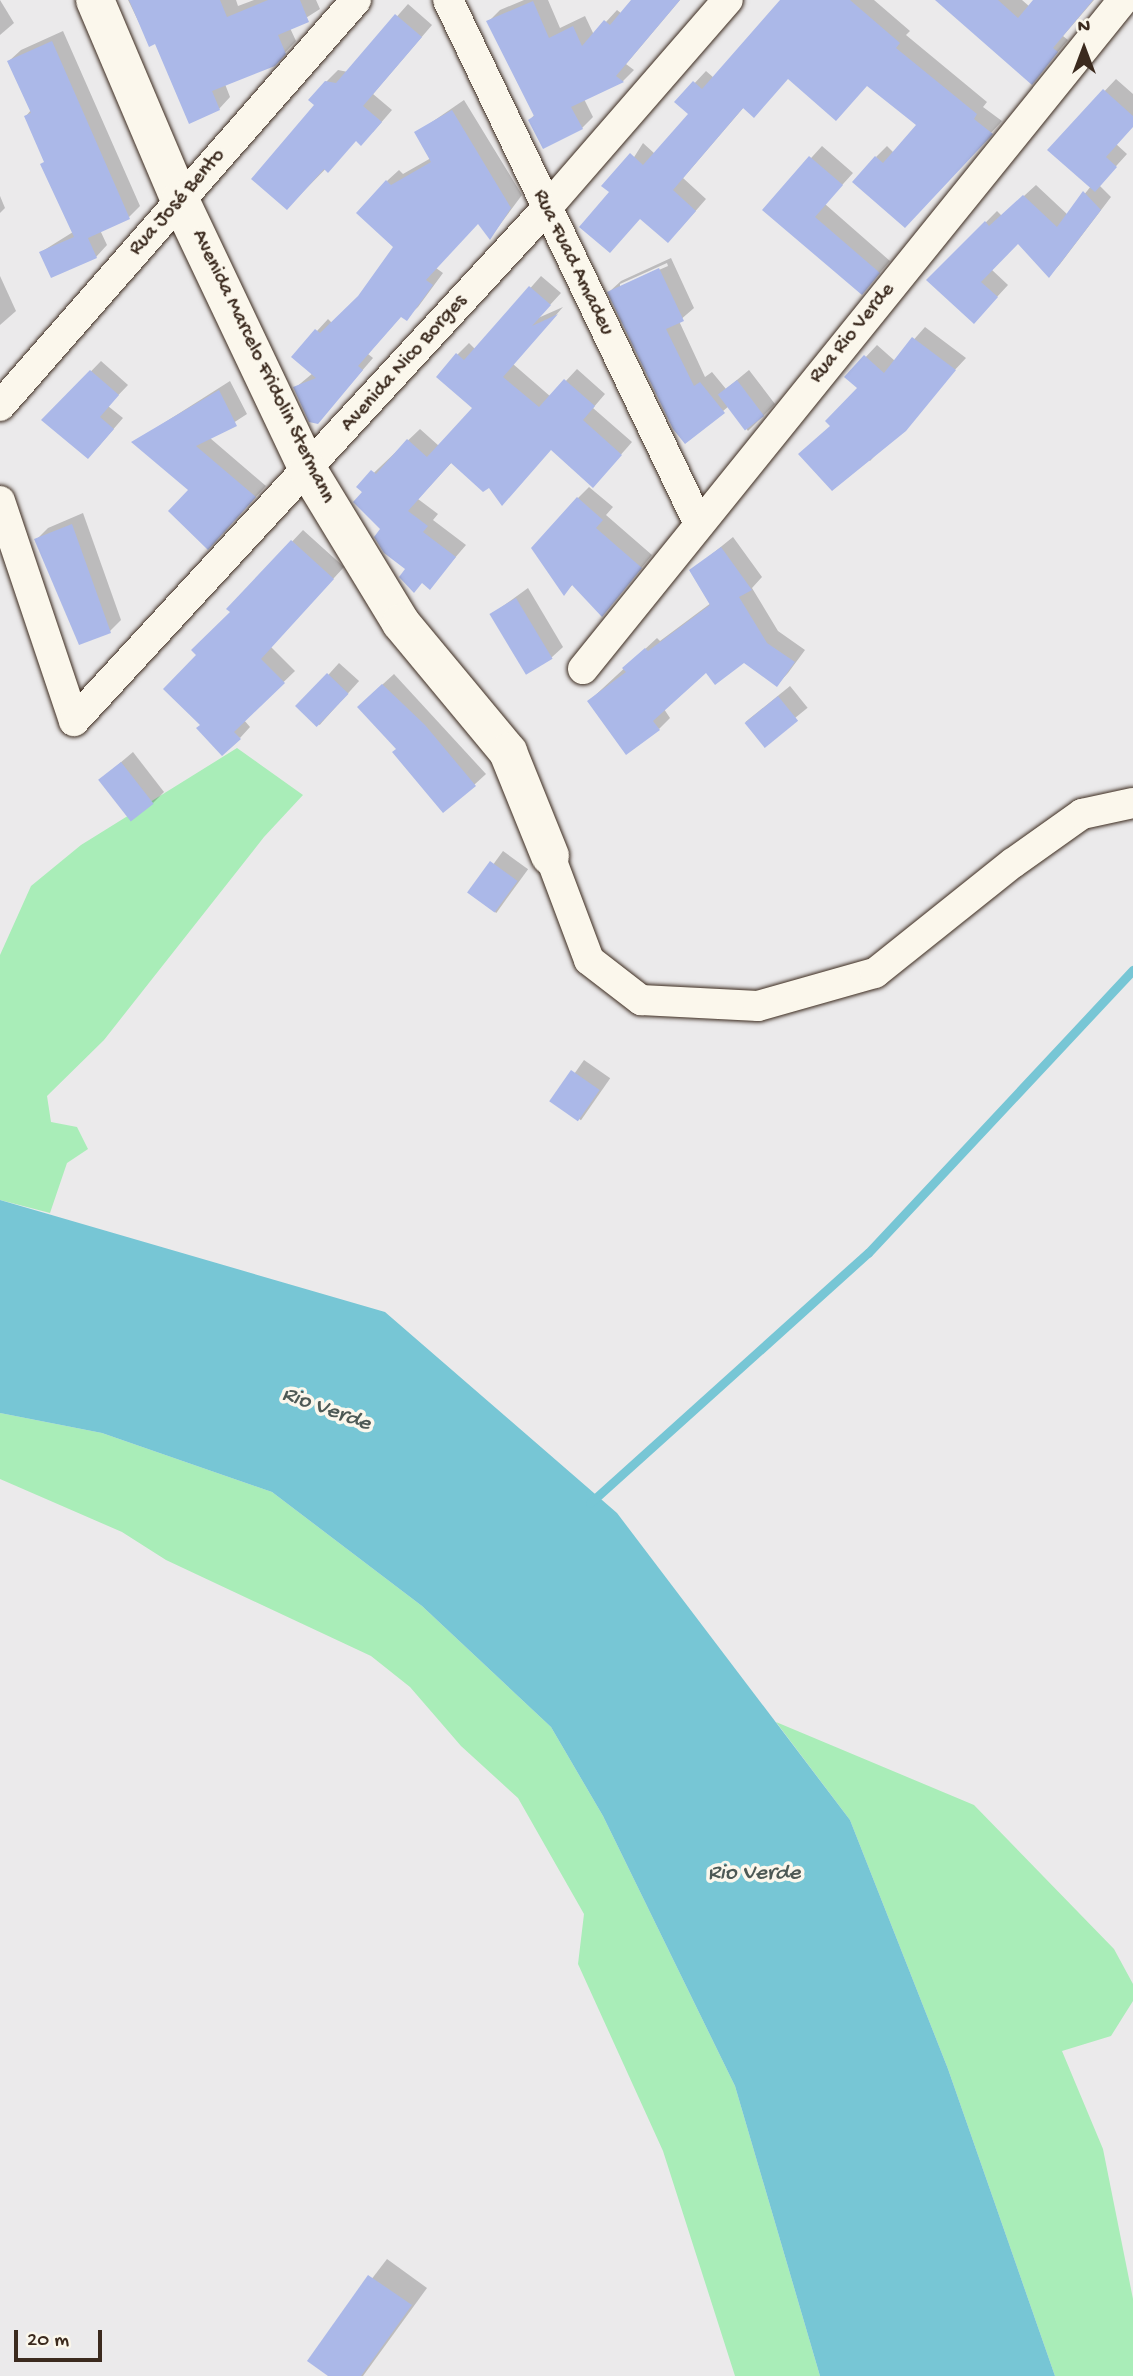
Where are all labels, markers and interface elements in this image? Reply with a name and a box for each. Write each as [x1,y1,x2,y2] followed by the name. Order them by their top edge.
[1049,14,1119,84] north arrow
[1078,16,1090,39] text: N
[125,144,231,262] street label: Rua José Bento
[526,186,618,340] street label: Rua Fuad Amadeu
[185,226,339,508] street label: Avenida Marcelo Fridolin Stermann
[805,279,901,389] street label: Rua Rio Verde
[336,290,474,438] street label: Avenida Nico Borges
[278,1381,374,1439] water label: Rio Verde
[708,1860,800,1888] water label: Rio Verde
[18,2316,105,2360] scale bar
[27,2329,69,2354] text: 20 m

